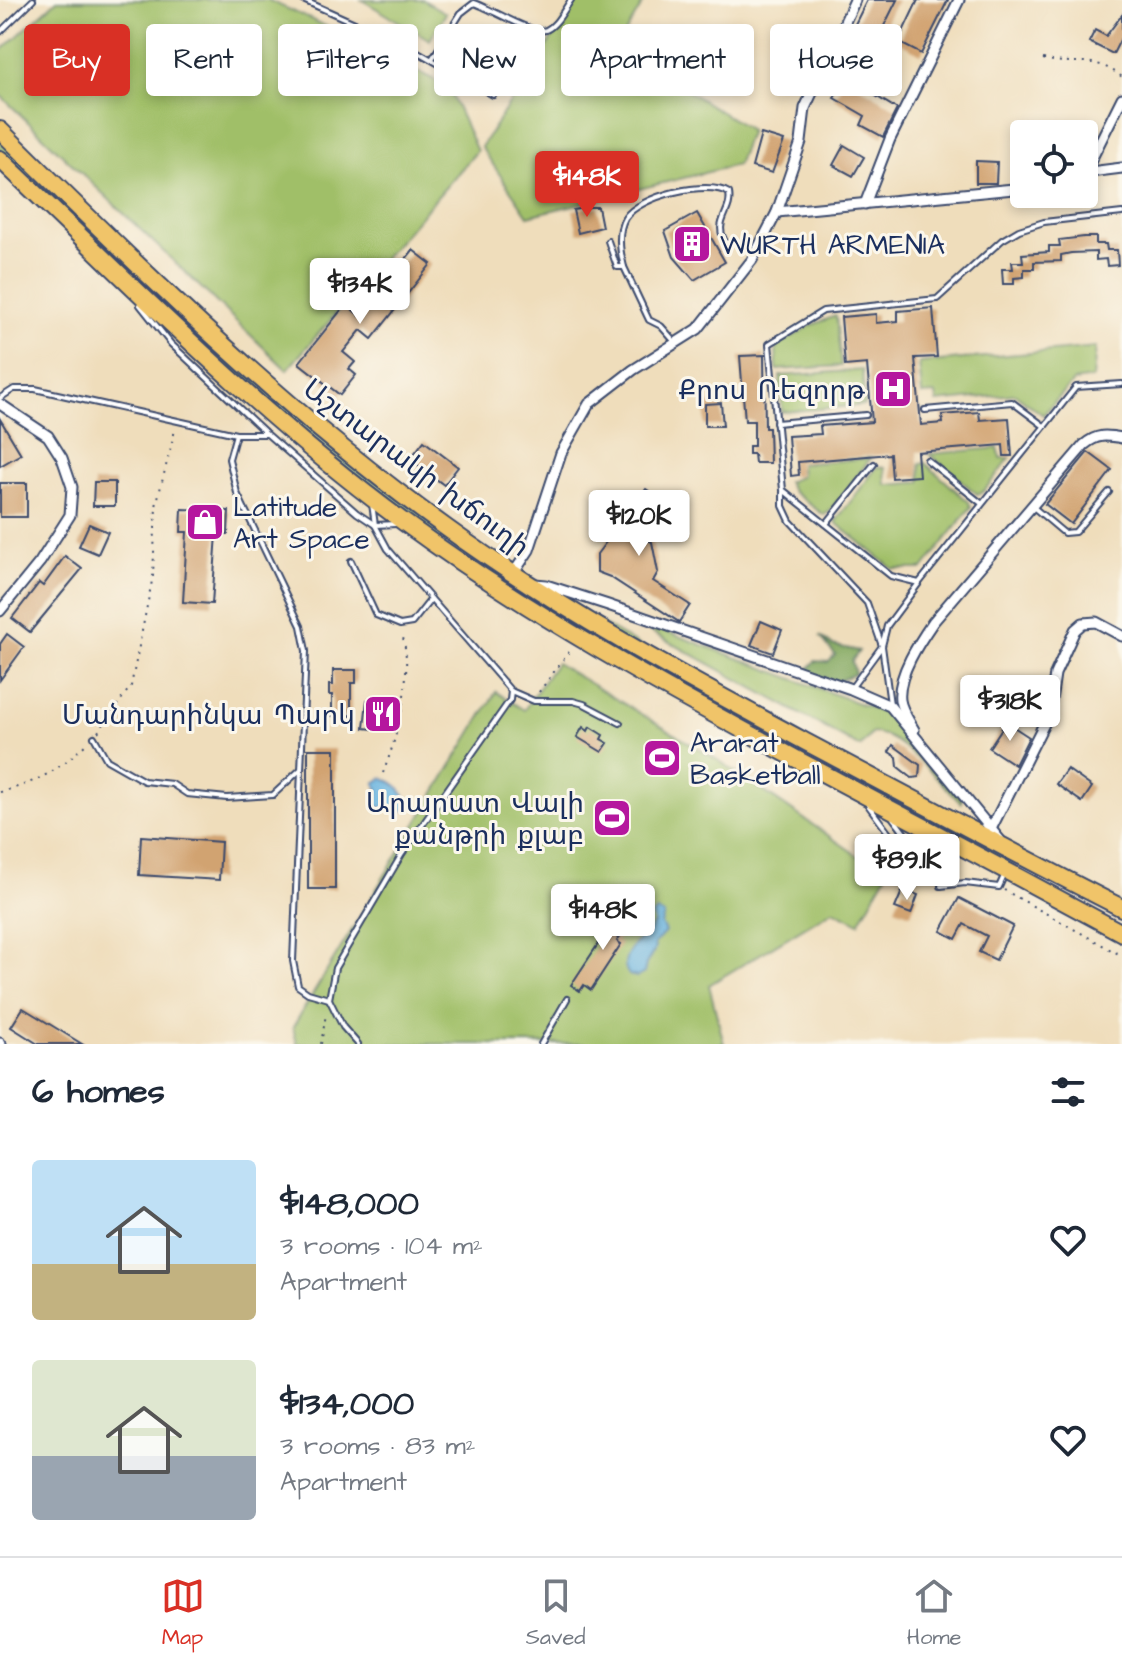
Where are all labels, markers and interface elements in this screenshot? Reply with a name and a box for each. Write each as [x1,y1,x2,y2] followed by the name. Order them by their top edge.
[24,24,130,96] chip: Buy
[146,24,262,96] chip: Rent
[278,24,418,96] chip: Filters
[434,24,545,96] chip: New
[561,24,754,96] chip: Apartment
[770,24,902,96] chip: House
[1010,120,1098,208] map controls
[1010,120,1098,208] button: locate
[531,151,643,219] pin: $148K
[553,159,621,195] text: $148K
[671,223,713,265] building icon: WURTH ARMENIA
[720,226,945,265] place label: WURTH ARMENIA
[304,258,416,326] pin: $134K
[328,266,392,302] text: $134K
[872,368,914,410] hospital icon: Քրոս Ռեզորթ
[295,370,538,566] street label: Աշտարակի խճուղի
[679,371,865,410] place label: Քրոս Ռեզորթ
[233,488,370,559] place label: Latitude Art Space
[583,490,695,558] pin: $120K
[607,498,671,534] text: $120K
[184,501,226,543] shop icon: Latitude Art Space
[954,675,1066,743] pin: $318K
[978,683,1042,719] text: $318K
[362,693,404,735] restaurant icon: Մանդարինկա Պարկ
[62,696,355,735] place label: Մանդարինկա Պարկ
[690,724,821,795] place label: Ararat Basketball
[641,737,683,779] sports icon: Ararat Basketball
[366,784,584,855] place label: Արարատ Վալի քանթրի քլաբ
[591,797,633,839] sports icon: Արարատ Վալի քանթրի քլաբ
[842,834,972,902] pin: $89.1K
[873,842,941,878] text: $89.1K
[547,884,659,952] pin: $148K
[569,892,637,928] text: $148K
[32,1068,165,1116] text: 6 homes
[1046,1070,1090,1114] icon: filters
[280,1180,419,1228] text: $148,000
[96,1192,192,1288] icon: home
[1046,1218,1090,1262] icon: heart
[280,1228,483,1264] text: 3 rooms · 104 m²
[280,1264,407,1300] text: Apartment
[280,1380,414,1428] text: $134,000
[96,1392,192,1488] icon: home
[1046,1418,1090,1462] icon: heart
[280,1428,475,1464] text: 3 rooms · 83 m²
[280,1464,407,1500] text: Apartment
[161,1574,205,1653] tab: Map
[526,1574,586,1653] tab: Saved
[907,1574,961,1653] tab: Home

